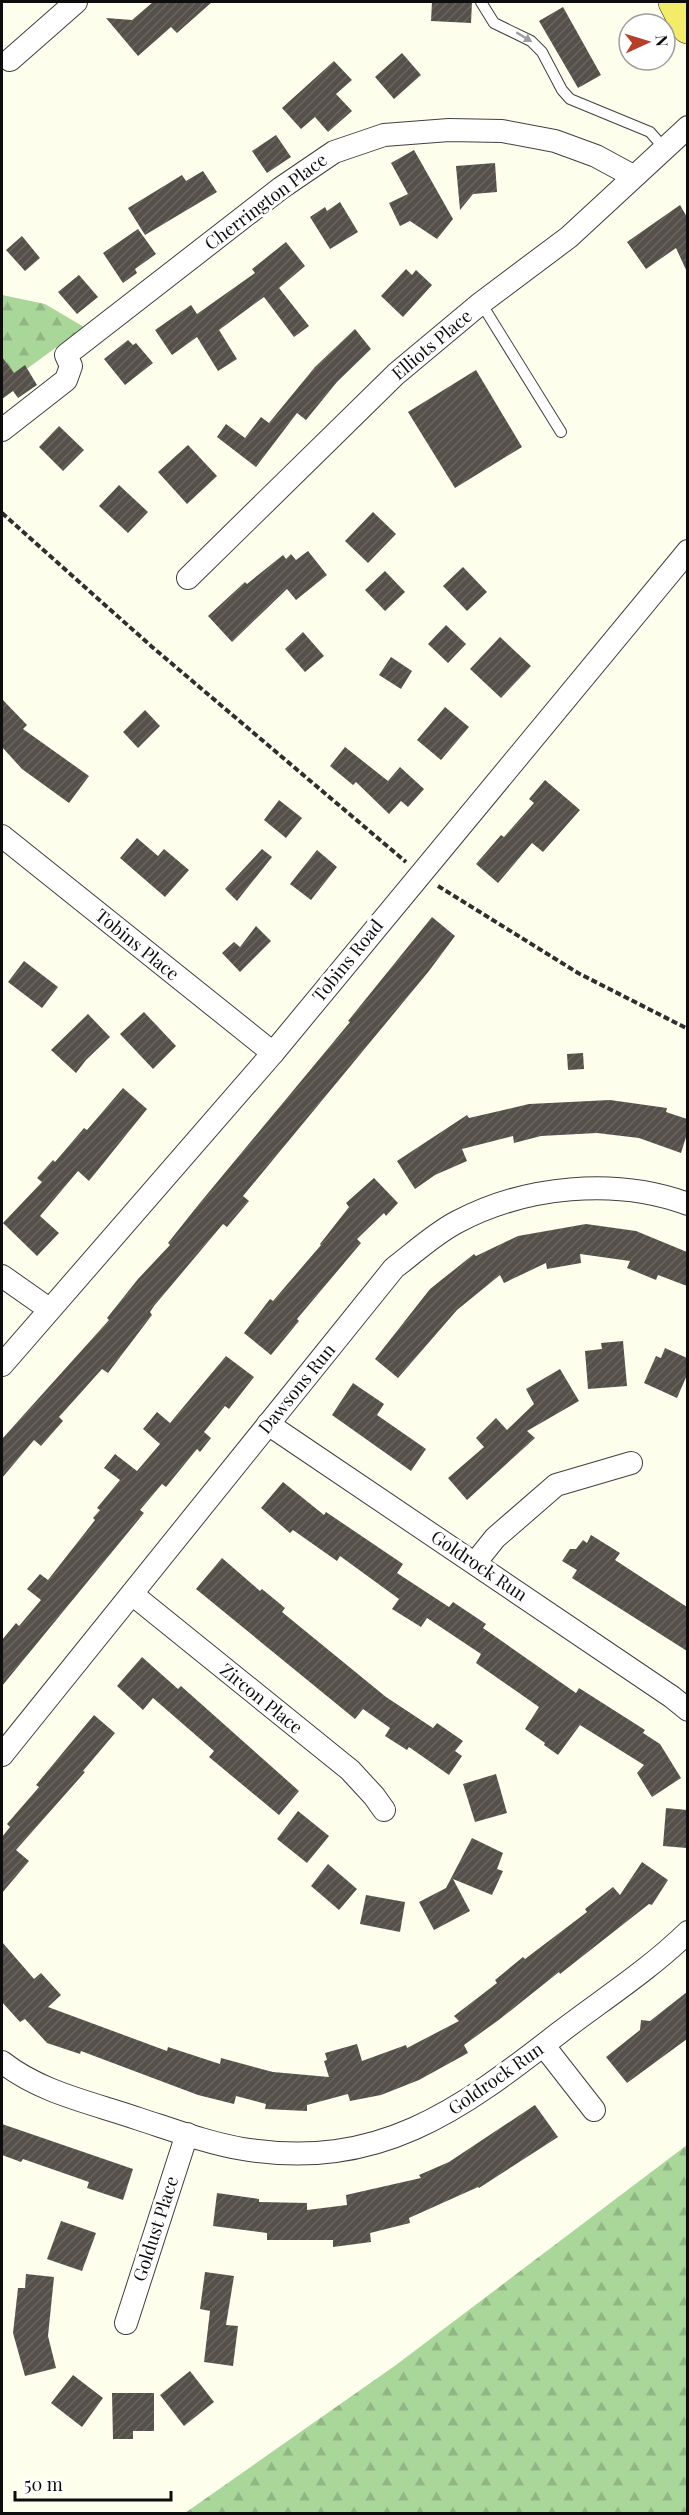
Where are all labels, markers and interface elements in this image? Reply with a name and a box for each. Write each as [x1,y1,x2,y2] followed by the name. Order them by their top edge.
[617,12,677,72] north arrow
[516,32,532,43] one-way arrow
[652,34,673,48] text: N
[199,147,331,255] street label: Cherrington Place
[386,304,476,385] street label: Elliots Place
[91,903,185,985] street label: Tobins Place
[306,914,388,1007] street label: Tobins Road
[252,1338,340,1439] street label: Dawsons Run
[427,1524,533,1606] street label: Goldrock Run
[215,1657,308,1739] street label: Zircon Place
[443,2036,548,2120] street label: Goldrock Run
[127,2173,183,2284] street label: Goldust Place
[15,2464,171,2502] scale bar
[24,2472,63,2496] text: 50 m

